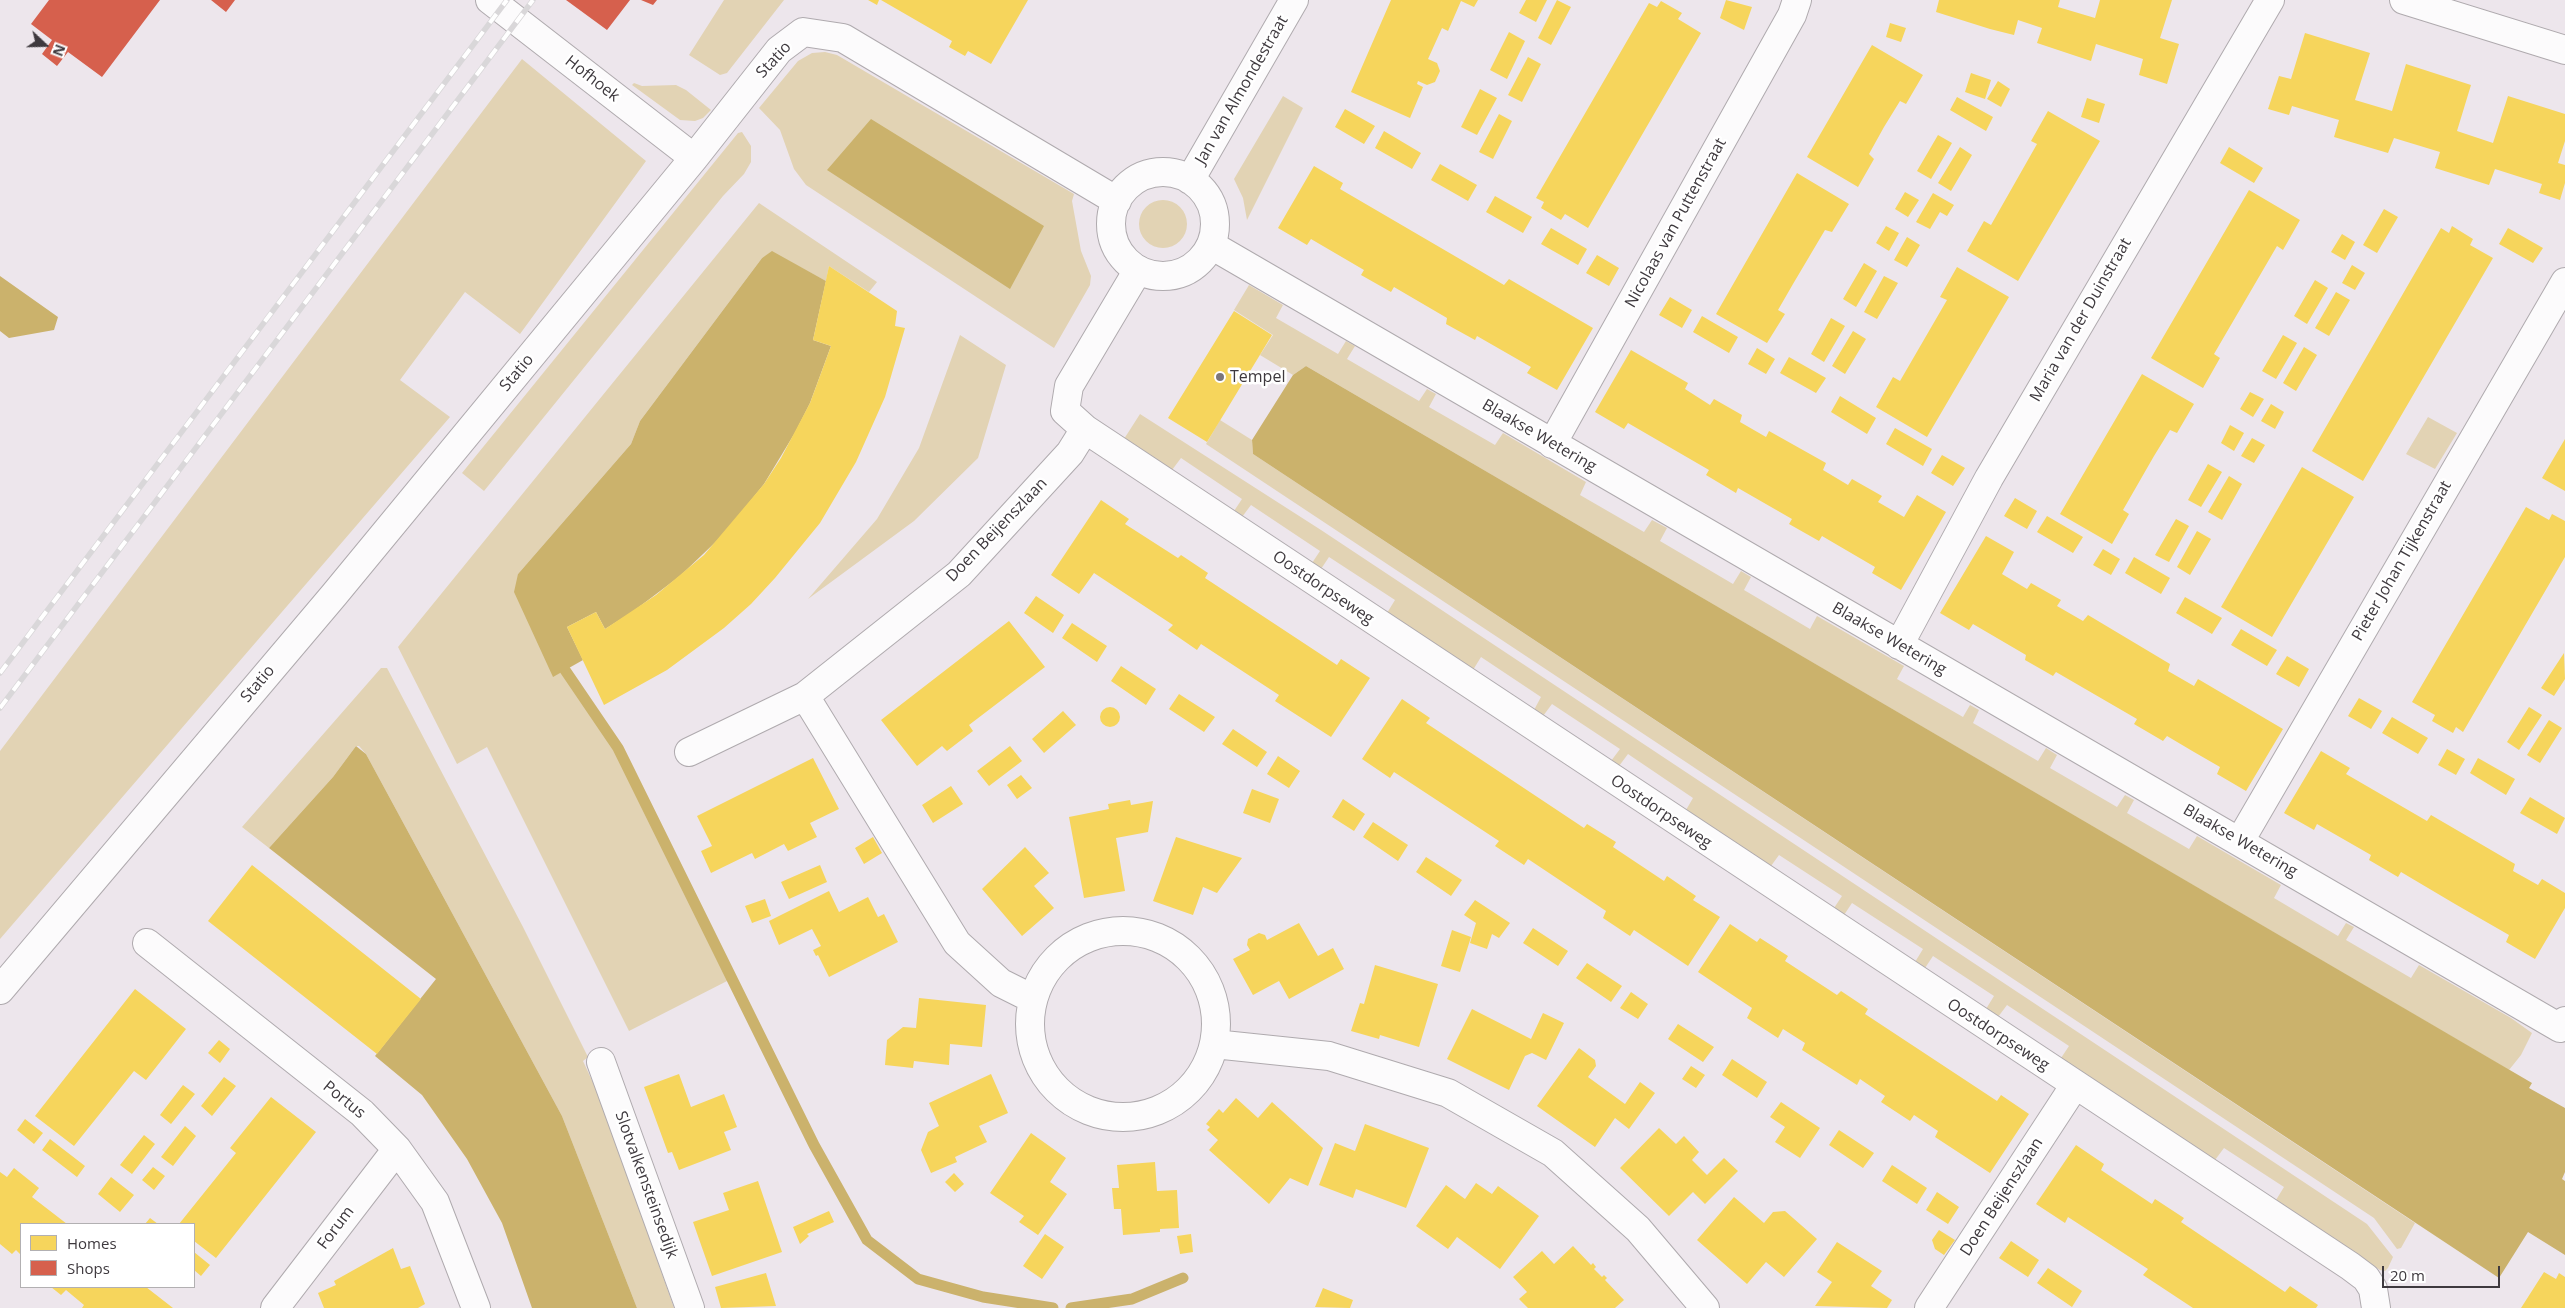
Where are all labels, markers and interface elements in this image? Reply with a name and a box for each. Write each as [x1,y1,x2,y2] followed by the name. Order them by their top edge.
[1192,12,1292,168] street label: Jan van Almondestraat
[20,20,70,70] north arrow
[752,38,796,82] street label: Statio
[49,42,70,59] text: N
[561,52,623,106] street label: Hofhoek
[1621,135,1731,311] street label: Nicolaas van Puttenstraat
[2026,235,2136,405] street label: Maria van der Duinstraat
[496,350,538,396] street label: Statio
[1230,367,1285,387] place label: Tempel
[1214,371,1226,383] marker: Tempel
[1478,395,1600,477] street label: Blaakse Wetering
[942,474,1052,586] street label: Doen Beijenszlaan
[2348,477,2456,645] street label: Pieter Johan Tijkenstraat
[1269,547,1377,629] street label: Oostdorpseweg
[1828,598,1950,680] street label: Blaakse Wetering
[237,661,279,707] street label: Statio
[1607,771,1715,853] street label: Oostdorpseweg
[2179,800,2301,882] street label: Blaakse Wetering
[1943,995,2053,1075] street label: Oostdorpseweg
[319,1077,369,1123] street label: Portus
[610,1109,682,1261] street label: Slotvalkensteinsedijk
[1957,1134,2047,1260] street label: Doen Beijenszlaan
[314,1203,358,1253] street label: Forum
[20,1223,195,1288] legend
[67,1233,117,1253] text: Homes
[2385,1256,2502,1288] scale bar
[67,1258,110,1278] text: Shops
[2390,1265,2425,1285] text: 20 m

